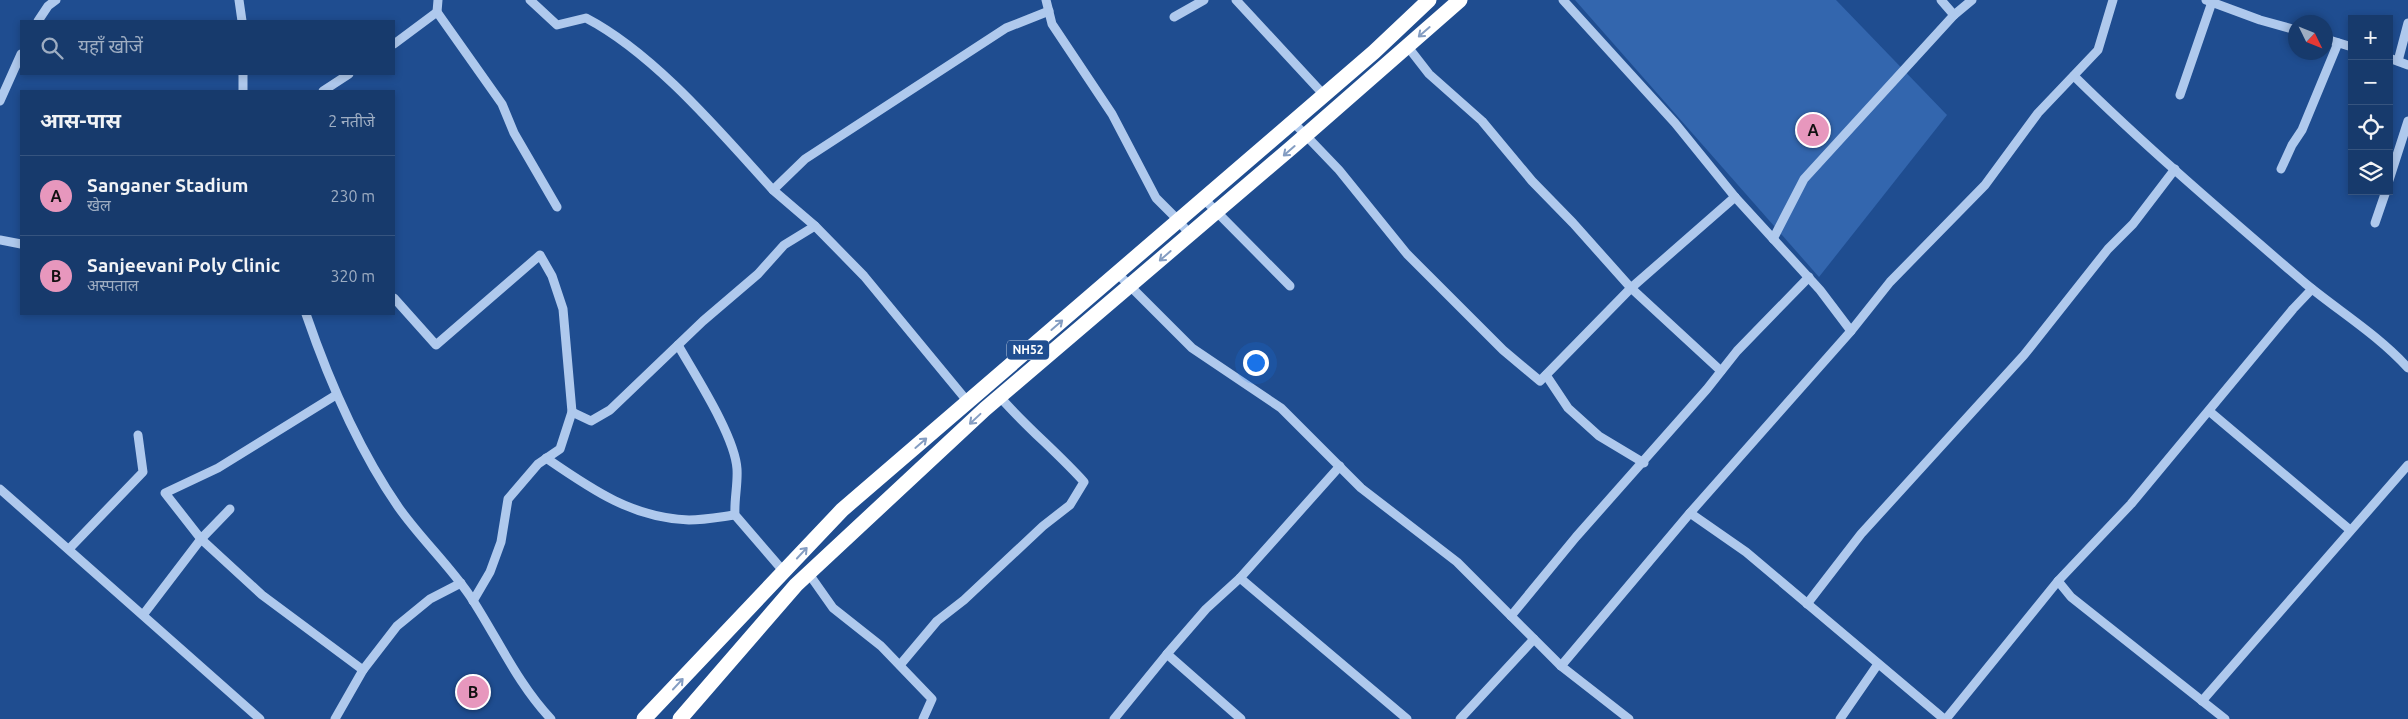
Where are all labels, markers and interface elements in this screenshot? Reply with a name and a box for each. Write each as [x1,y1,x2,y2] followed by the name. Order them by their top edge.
[2288,15,2333,60] north arrow
[2348,15,2393,195] map controls
[2348,15,2393,60] button: +
[20,20,395,75] search box
[1418,27,1431,38] one-way arrow
[38,34,66,62] icon: search
[78,35,143,57] text: यहाँ खोजें
[2348,60,2393,105] button: −
[2348,105,2393,150] button: locate
[40,108,121,132] text: आस-पास
[1797,111,1829,149] pin: A
[328,112,375,130] text: 2 नतीजे
[1282,145,1295,157] one-way arrow
[2348,150,2393,195] button: layers
[87,174,248,196] text: Sanganer Stadium
[50,187,62,205] text: A
[330,187,375,205] text: 230 m
[87,196,111,214] text: खेल
[1159,251,1172,262] one-way arrow
[87,254,280,276] text: Sanjeevani Poly Clinic
[51,267,61,285] text: B
[330,267,375,285] text: 320 m
[87,276,139,294] text: अस्पताल
[1051,319,1064,331] one-way arrow
[1007,340,1049,360] road number: NH52
[1243,350,1269,376] your location
[969,413,981,425] one-way arrow
[914,437,927,448] one-way arrow
[796,547,808,559] one-way arrow
[457,673,489,711] pin: B
[672,677,684,690] one-way arrow

